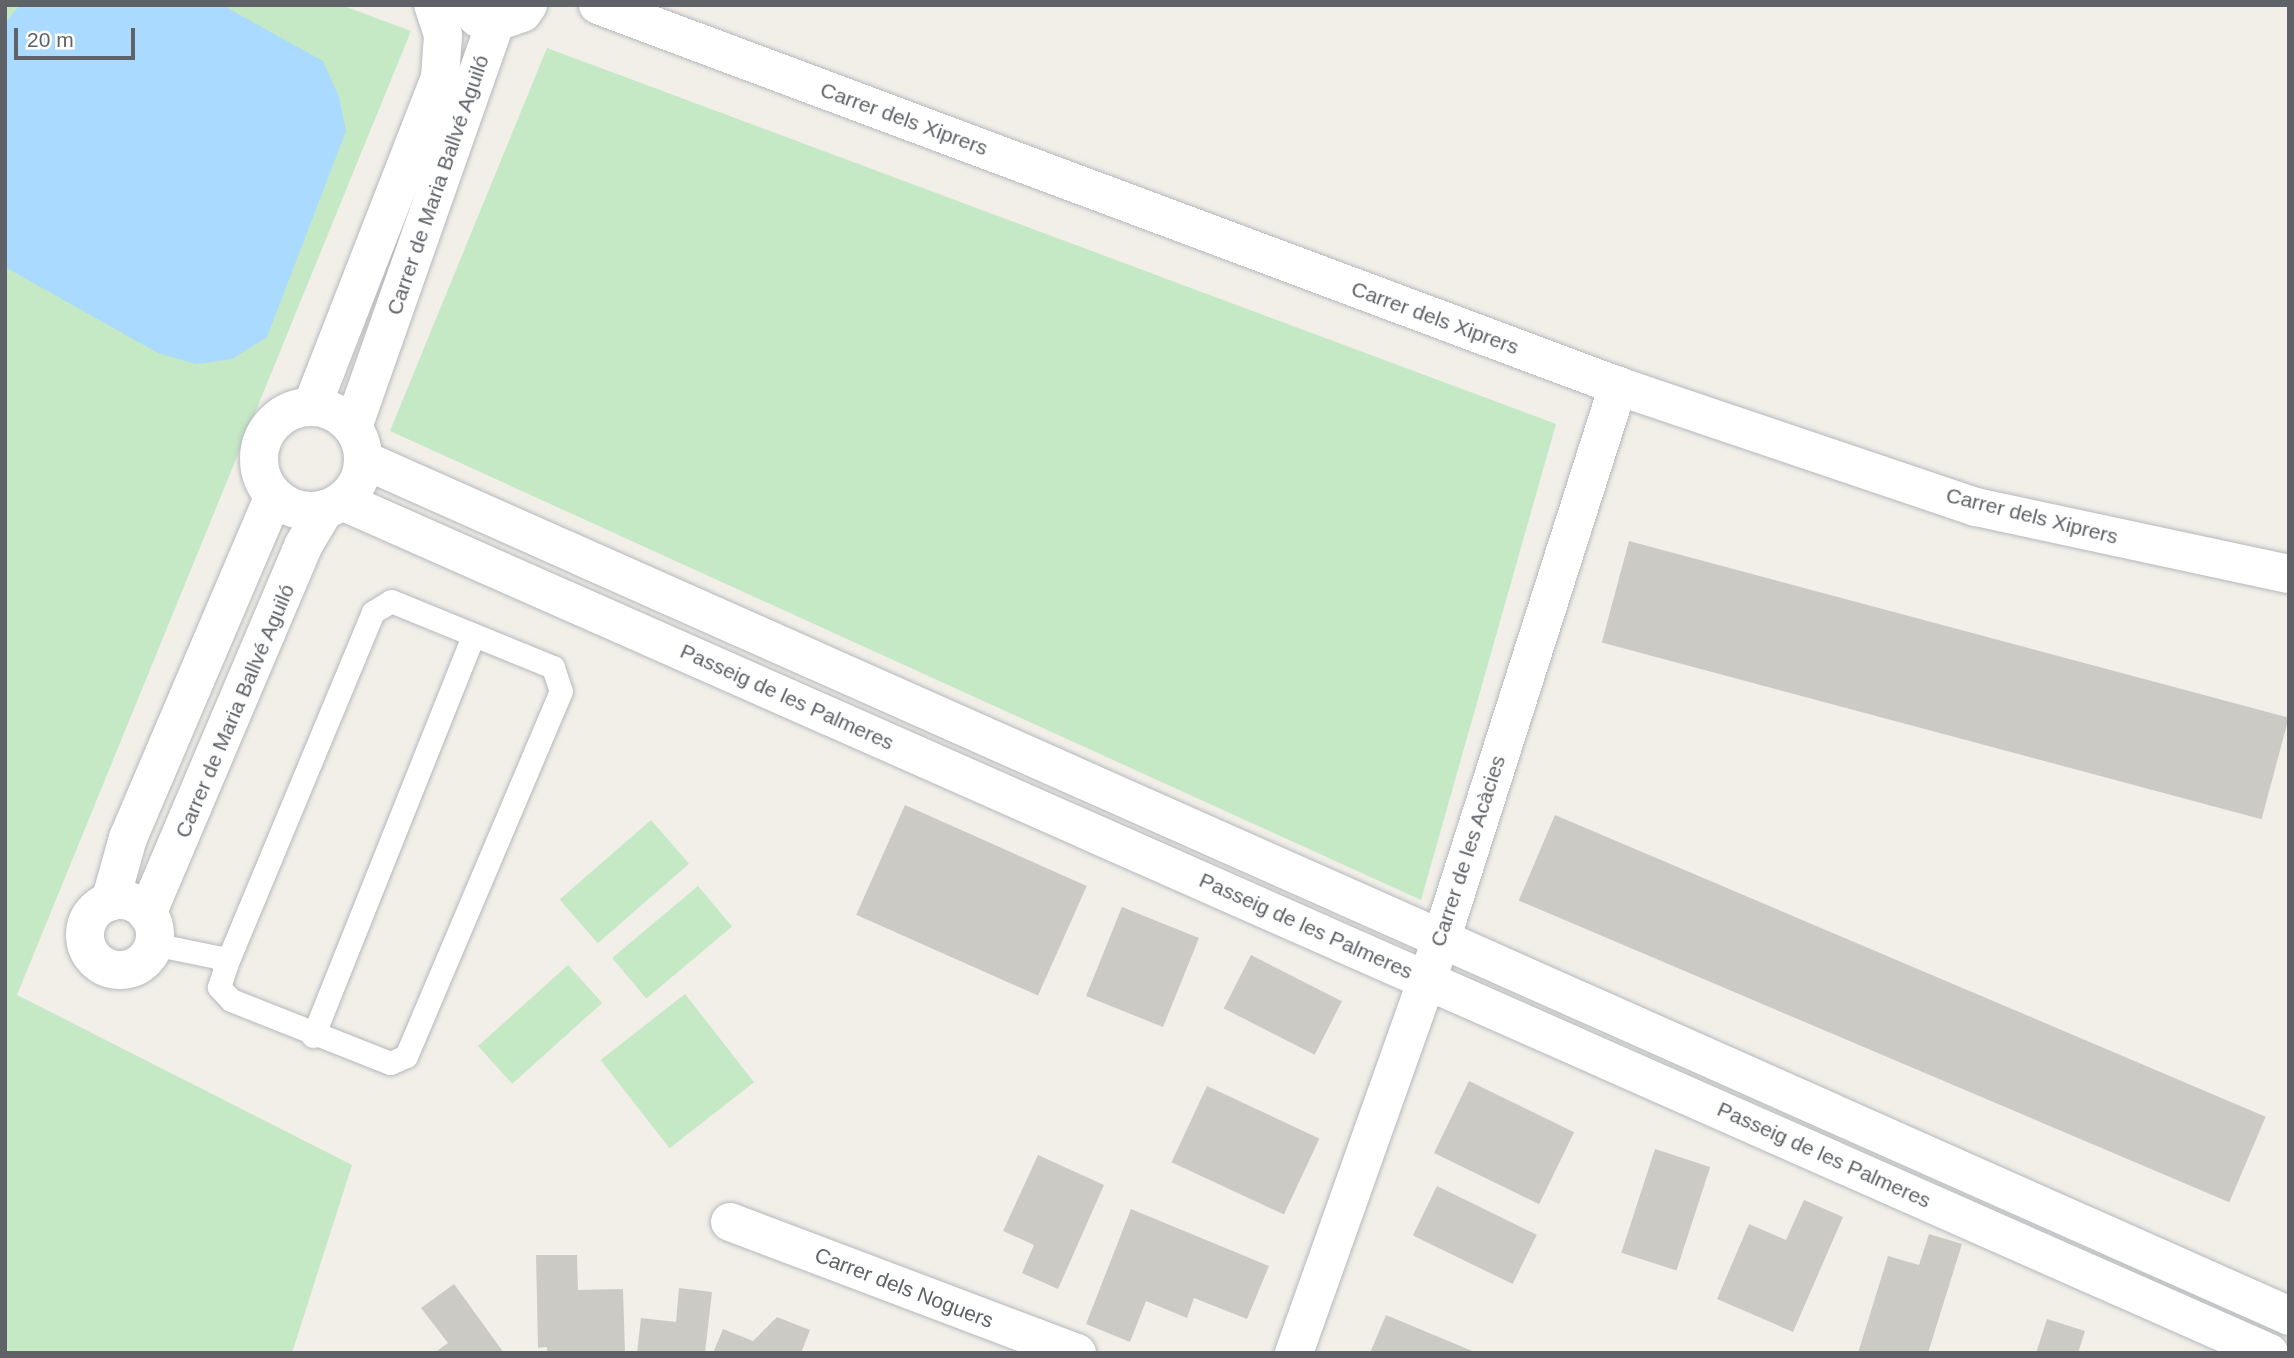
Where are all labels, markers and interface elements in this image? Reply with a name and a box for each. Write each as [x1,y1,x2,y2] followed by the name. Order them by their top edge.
[18,14,138,58] scale bar
[27,28,74,51] text: 20 m
[381,51,495,319] street label: Carrer de Maria Ballvé Aguiló
[817,77,991,161] street label: Carrer dels Xiprers
[1348,276,1522,360] street label: Carrer dels Xiprers
[1943,482,2121,550] street label: Carrer dels Xiprers
[170,580,300,842] street label: Carrer de Maria Ballvé Aguiló
[676,638,898,756] street label: Passeig de les Palmeres
[1425,752,1511,950] street label: Carrer de les Acàcies
[1195,867,1417,985] street label: Passeig de les Palmeres
[1713,1096,1935,1214] street label: Passeig de les Palmeres
[811,1242,997,1334] street label: Carrer dels Noguers

